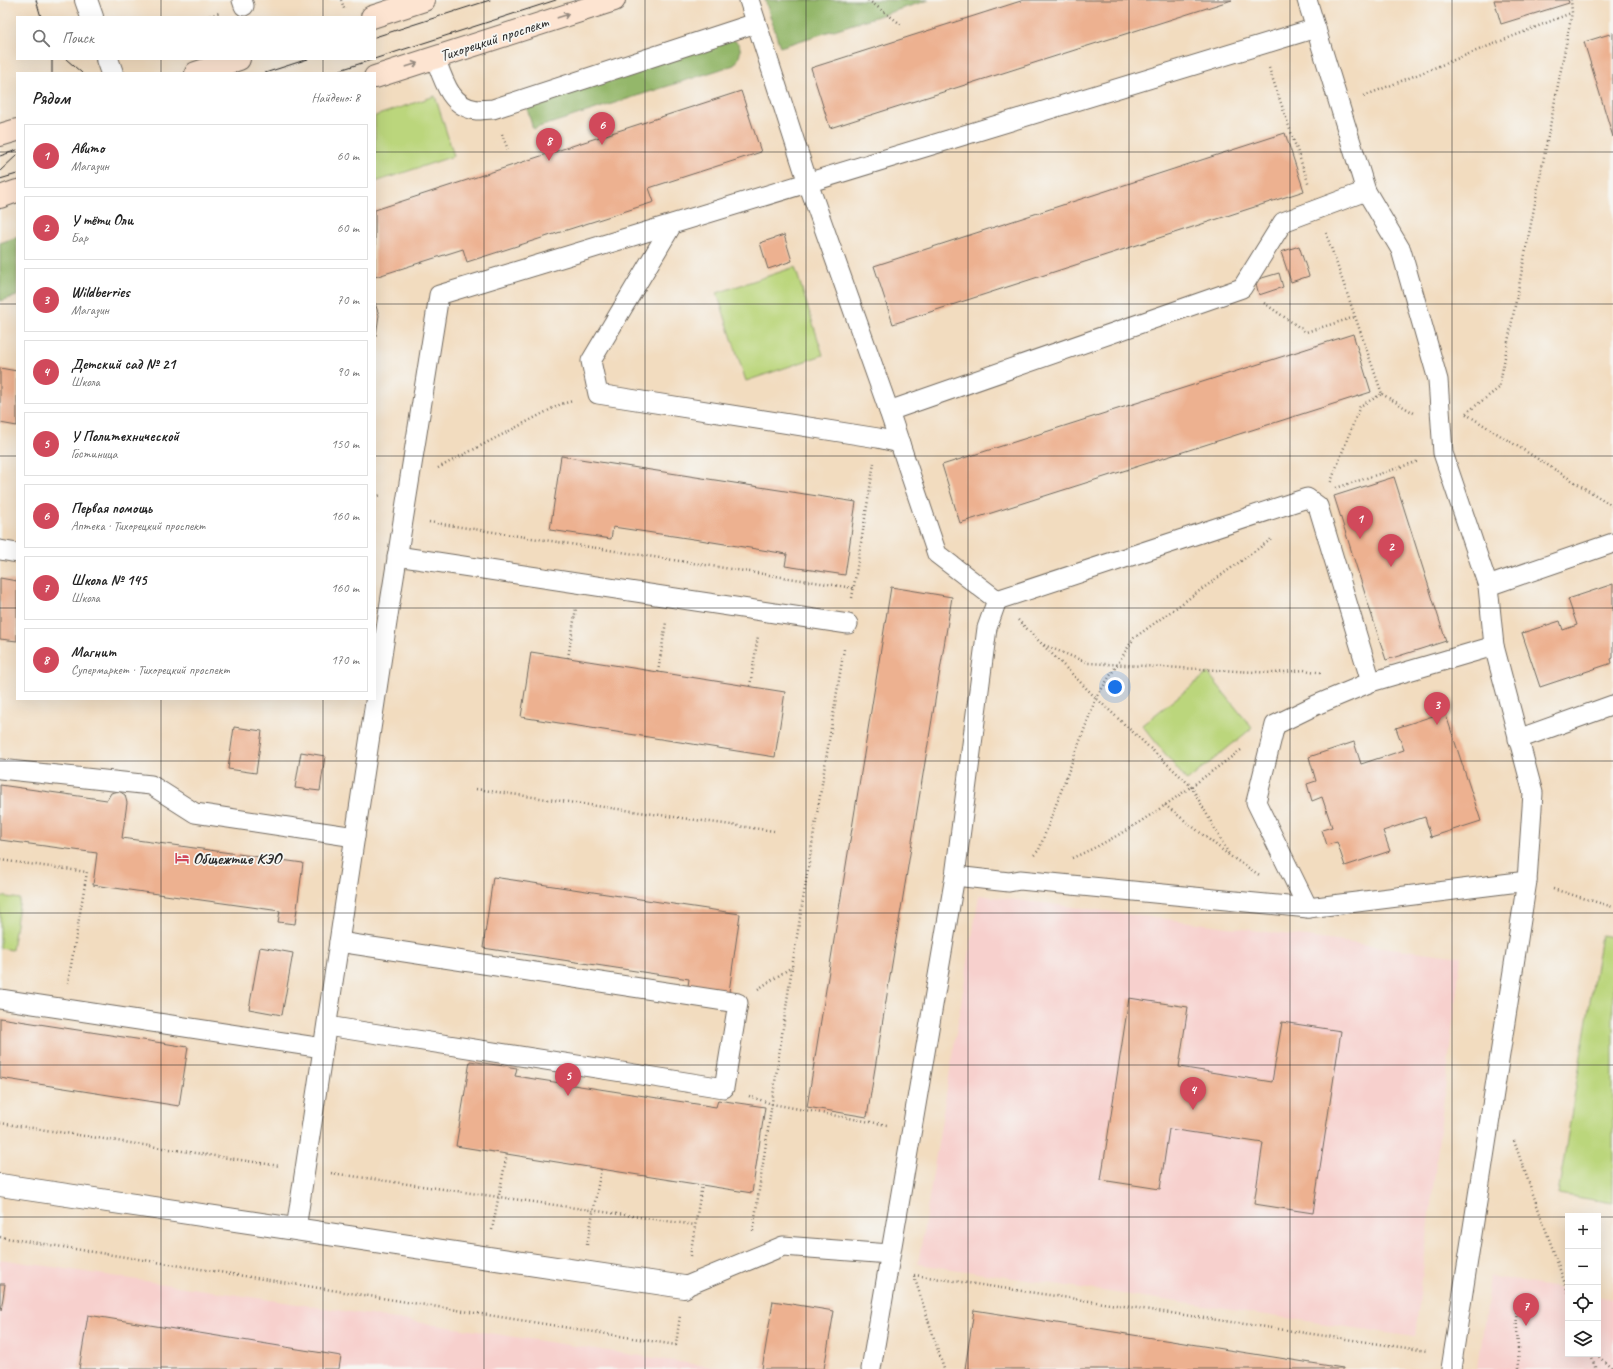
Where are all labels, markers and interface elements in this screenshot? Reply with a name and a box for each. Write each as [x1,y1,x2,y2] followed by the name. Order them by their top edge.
[437,12,552,66] street label: Тихорецкий проспект
[556,12,568,20] one-way arrow
[16,16,376,60] search box
[30,27,52,49] icon: search
[62,29,94,48] text: Поиск
[406,60,418,68] one-way arrow
[32,88,70,109] text: Рядом
[312,90,360,106] text: Найдено: 8
[589,112,615,145] pin: 6
[536,128,562,161] pin: 8
[71,139,105,158] text: Авито
[43,148,49,164] text: 1
[337,148,359,164] text: 60 m
[71,158,109,174] text: Магазин
[71,211,133,230] text: У тёти Оли
[43,220,49,236] text: 2
[337,220,359,236] text: 60 m
[71,230,88,246] text: Бар
[71,283,130,302] text: Wildberries
[43,292,49,308] text: 3
[337,292,359,308] text: 70 m
[71,302,109,318] text: Магазин
[71,355,175,374] text: Детский сад № 21
[43,364,49,380] text: 4
[337,364,359,380] text: 90 m
[71,374,100,390] text: Школа
[71,427,179,446] text: У Политехнической
[43,436,49,452] text: 5
[331,436,359,452] text: 150 m
[71,446,117,462] text: Гостиница
[71,499,152,518] text: Первая помощь
[1347,506,1373,539] pin: 1
[43,508,49,524] text: 6
[331,508,359,524] text: 160 m
[71,518,205,534] text: Аптека · Тихорецкий проспект
[1378,534,1404,567] pin: 2
[71,571,146,590] text: Школа № 145
[43,580,49,596] text: 7
[331,580,359,596] text: 160 m
[71,590,100,606] text: Школа
[71,643,116,662] text: Магнит
[43,652,49,668] text: 8
[331,652,359,668] text: 170 m
[71,662,230,678] text: Супермаркет · Тихорецкий проспект
[1105,677,1125,697] your location
[1424,692,1450,725] pin: 3
[193,849,283,869] place label: Общежтие КЭО
[174,850,190,866] hotel icon: Общежтие КЭО
[555,1063,581,1096] pin: 5
[1180,1077,1206,1110] pin: 4
[1565,1213,1601,1357] map controls
[1565,1213,1601,1249] button: +
[1565,1249,1601,1285] button: −
[1565,1285,1601,1321] button: locate
[1513,1293,1539,1326] pin: 7
[1565,1321,1601,1357] button: layers

